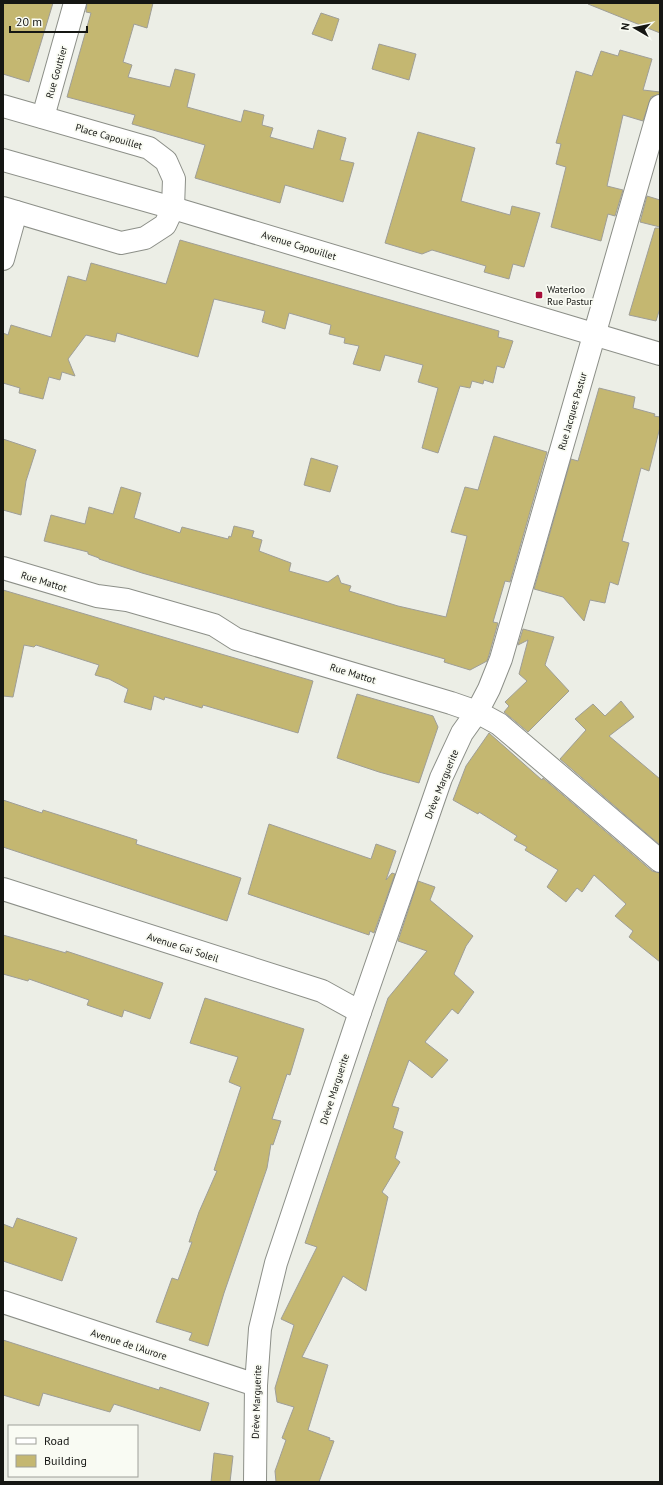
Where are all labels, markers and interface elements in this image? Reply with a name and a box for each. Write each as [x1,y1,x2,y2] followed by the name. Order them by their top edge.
[10,8,87,34] scale bar
[615,8,655,48] north arrow
[16,14,42,29] text: 20 m
[618,22,633,31] text: N
[43,44,70,100] street label: Rue Gouttier
[74,121,144,152] street label: Place Capouillet
[260,228,338,263] street label: Avenue Capouillet
[547,283,593,308] place label: Waterloo Rue Pastur
[534,290,544,300] marker: Waterloo Rue Pastur
[555,370,590,452] street label: Rue Jacques Pastur
[19,568,69,595] street label: Rue Mattot
[328,660,378,687] street label: Rue Mattot
[422,748,461,821] street label: Drève Marguerite
[145,930,220,965] street label: Avenue Gai Soleil
[317,1052,352,1126] street label: Drève Marguerite
[89,1326,169,1363] street label: Avenue de l'Aurore
[249,1365,264,1439] street label: Drève Marguerite
[8,1425,138,1477] legend
[44,1433,69,1448] text: Road
[44,1453,87,1468] text: Building

